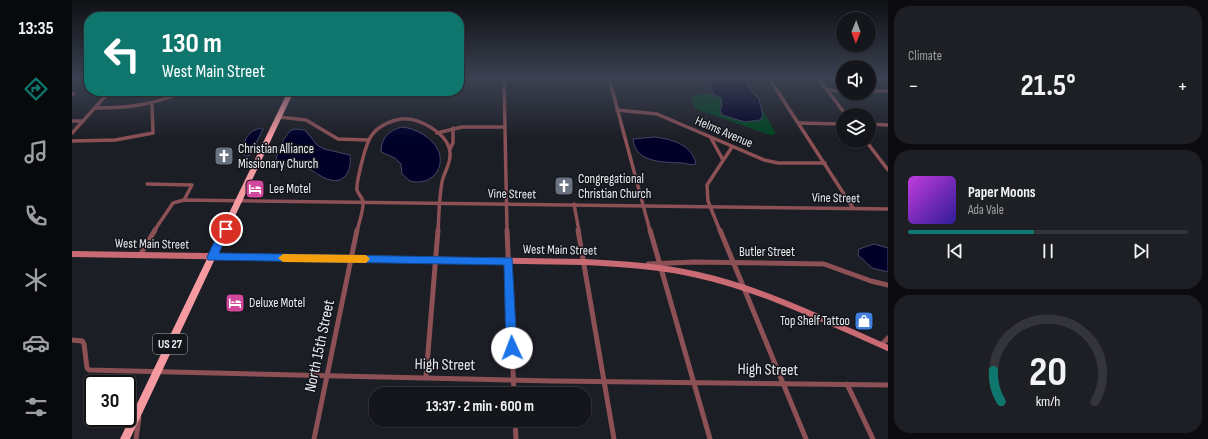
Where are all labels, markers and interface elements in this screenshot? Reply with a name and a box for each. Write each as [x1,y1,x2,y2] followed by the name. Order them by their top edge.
[836,12,876,52] north arrow
[836,12,876,148] map controls
[18,18,54,39] text: 13:35
[162,27,222,60] text: 130 m
[96,28,148,80] icon: left
[908,48,942,64] text: Climate
[836,60,876,100] button: sound
[162,61,265,82] text: West Main Street
[1020,68,1076,104] text: 21.5°
[908,73,919,100] text: −
[1177,73,1188,100] text: +
[22,75,50,103] icon: directions
[836,108,876,148] button: layers
[693,113,755,151] street label: Helms Avenue
[22,138,50,166] icon: music
[238,141,318,172] place label: Christian Alliance Missionary Church
[213,145,235,167] church icon: Christian Alliance Missionary Church
[578,171,651,202] place label: Congregational Christian Church
[553,175,575,197] church icon: Congregational Christian Church
[244,178,266,200] hotel icon: Lee Motel
[269,181,311,197] place label: Lee Motel
[968,183,1036,202] text: Paper Moons
[488,186,536,202] street label: Vine Street
[812,190,860,206] street label: Vine Street
[22,202,50,230] icon: phone
[968,202,1004,218] text: Ada Vale
[209,212,243,246] pin
[215,218,237,240] icon: arrive
[115,235,189,253] street label: West Main Street
[944,240,966,262] icon: previous
[1037,240,1059,262] icon: pause
[1130,240,1152,262] icon: next
[523,241,597,259] street label: West Main Street
[739,244,795,260] street label: Butler Street
[22,266,50,294] icon: climate
[224,292,246,314] hotel icon: Deluxe Motel
[249,295,305,311] place label: Deluxe Motel
[301,298,339,394] street label: North 15th Street
[853,310,875,332] shop icon: Top Shelf Tattoo
[780,313,850,329] place label: Top Shelf Tattoo
[491,327,533,369] position arrow
[22,329,50,357] icon: car
[153,334,187,354] road number: US 27
[1029,348,1067,397] text: 20
[415,355,476,375] street label: High Street
[738,360,799,380] street label: High Street
[84,375,136,427] speed limit sign: 30
[1036,392,1060,409] text: km/h
[22,393,50,421] icon: filters
[426,397,534,416] text: 13:37 · 2 min · 600 m

